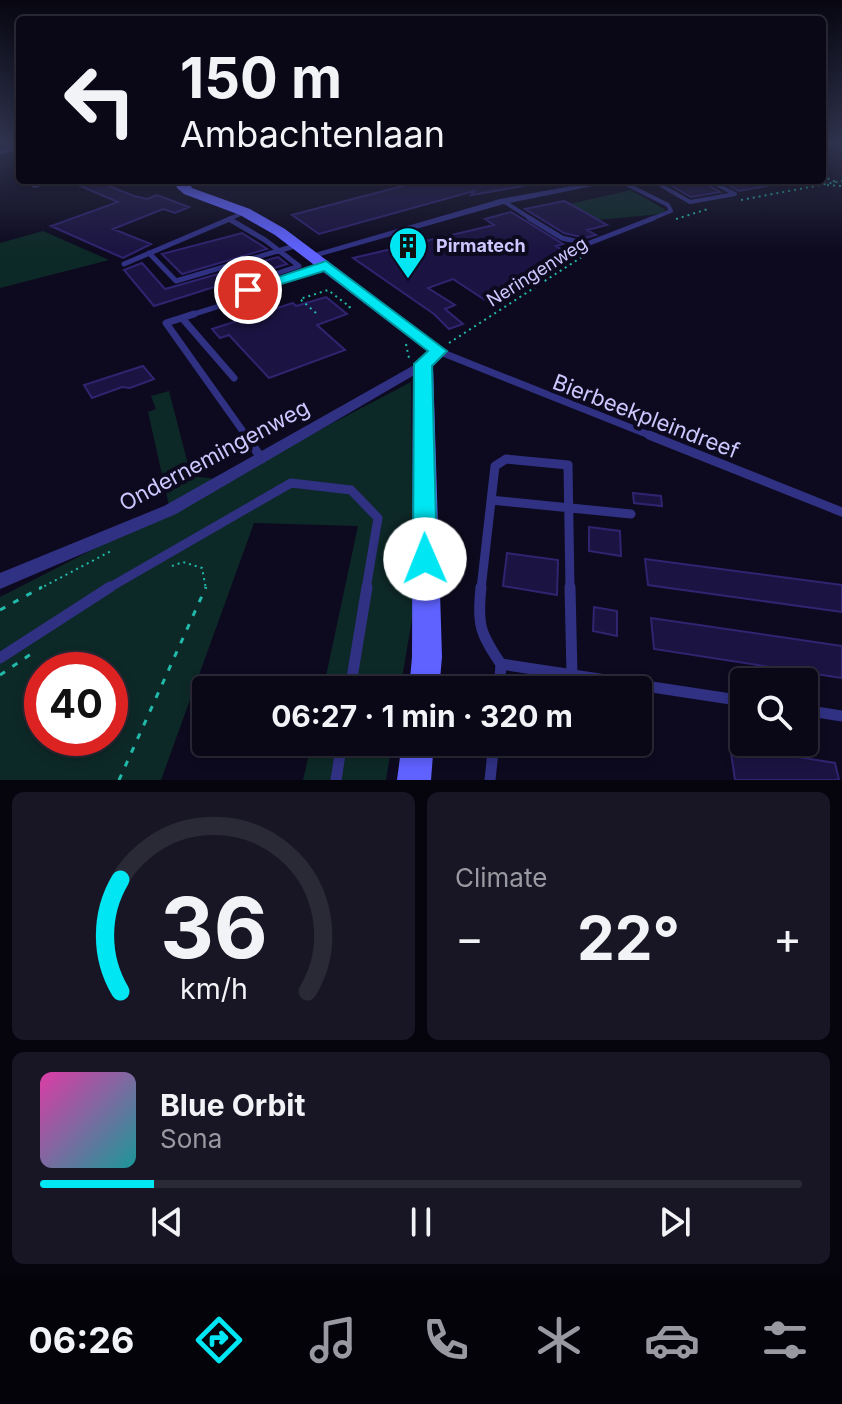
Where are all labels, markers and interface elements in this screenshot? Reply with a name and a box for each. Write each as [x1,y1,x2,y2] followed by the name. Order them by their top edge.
[180,44,342,112] text: 150 m
[48,48,152,152] icon: left
[180,112,445,156] text: Ambachtenlaan
[387,225,429,280] building icon: Pirmatech
[483,232,591,311] street label: Neringenweg
[436,235,526,256] place label: Pirmatech
[214,256,282,324] pin
[226,268,270,312] icon: arrive
[549,368,743,464] street label: Bierbeekpleindreef
[115,394,313,516] street label: Ondernemingenweg
[383,517,467,601] position arrow
[24,652,128,756] speed limit sign: 40
[730,668,818,756] map controls
[730,668,818,756] button: search
[271,698,573,734] text: 06:27 · 1 min · 320 m
[455,862,547,893] text: Climate
[160,877,267,978] text: 36
[577,902,680,974] text: 22°
[455,911,484,965] text: −
[773,911,802,965] text: +
[180,971,247,1006] text: km/h
[160,1087,305,1123] text: Blue Orbit
[160,1123,222,1154] text: Sona
[145,1200,189,1244] icon: previous
[399,1200,443,1244] icon: pause
[653,1200,697,1244] icon: next
[191,1312,247,1368] icon: directions
[305,1312,361,1368] icon: music
[418,1312,474,1368] icon: phone
[531,1312,587,1368] icon: climate
[644,1312,700,1368] icon: car
[757,1312,813,1368] icon: filters
[29,1318,134,1362] text: 06:26

